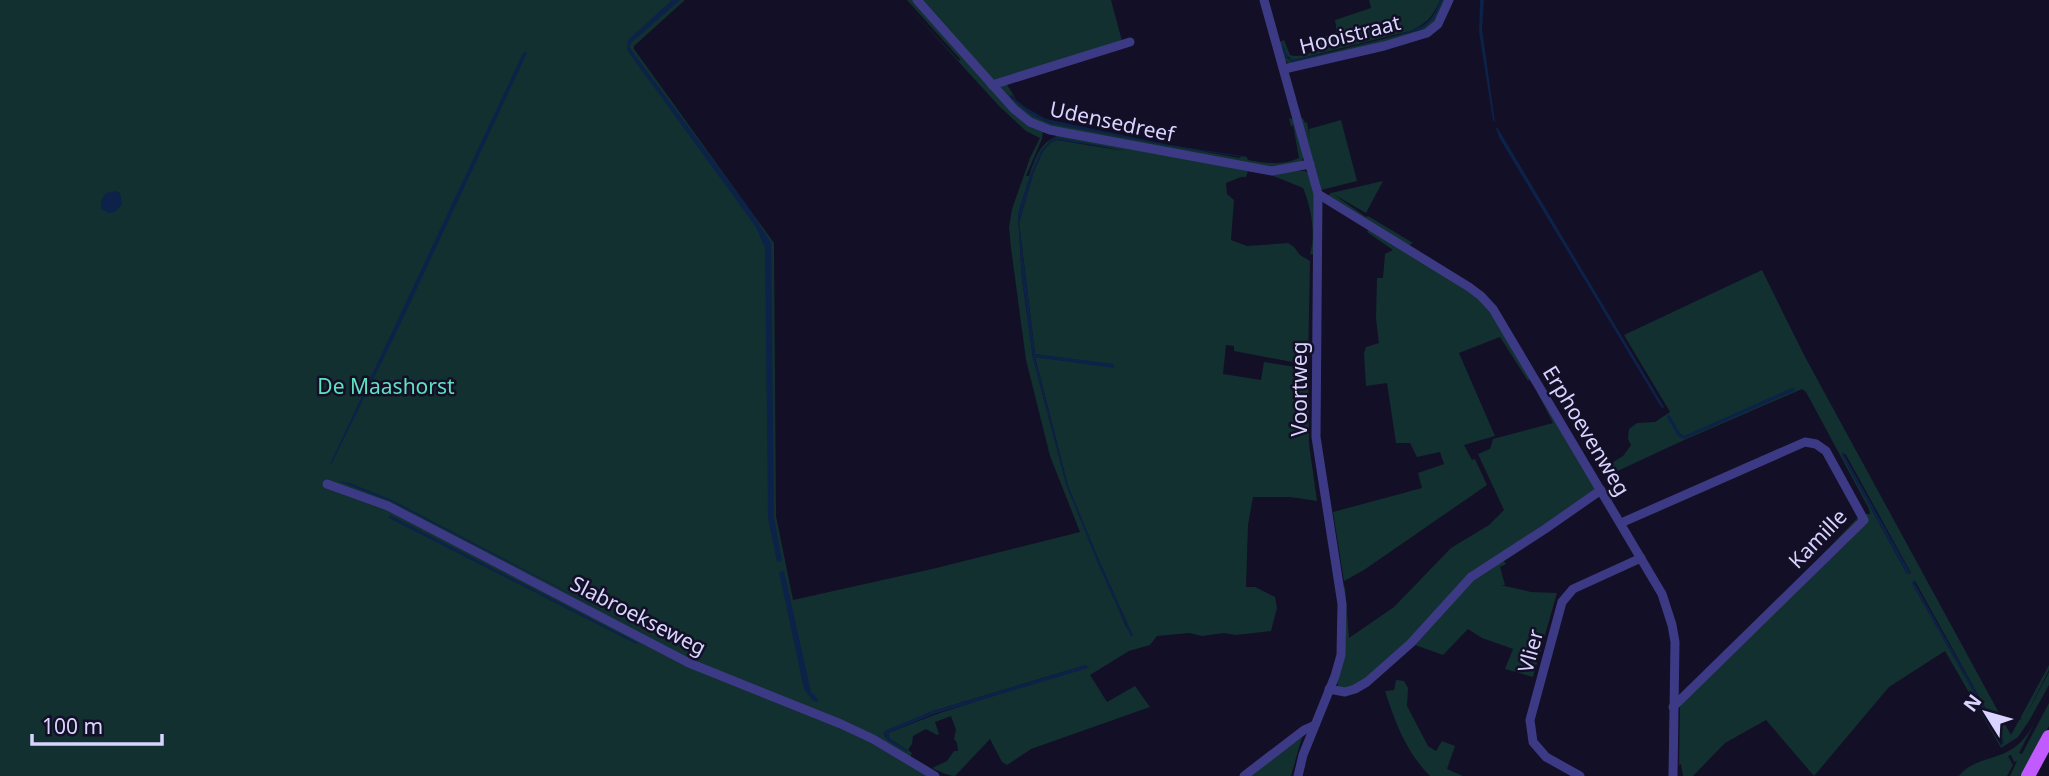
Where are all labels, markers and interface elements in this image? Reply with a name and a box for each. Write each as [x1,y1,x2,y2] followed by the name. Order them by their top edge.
[1296,8,1404,60] street label: Hooistraat
[1047,94,1179,148] street label: Udensedreef
[1285,341,1313,437] street label: Voortweg
[1537,360,1637,501] street label: Erphoevenweg
[317,372,455,400] park label: De Maashorst
[1782,502,1853,574] street label: Kamille
[566,569,711,661] street label: Slabroekseweg
[1511,626,1549,676] street label: Vlier
[1951,678,2021,748] north arrow
[1957,689,1987,717] text: N
[32,702,161,746] scale bar
[42,712,103,740] text: 100 m

